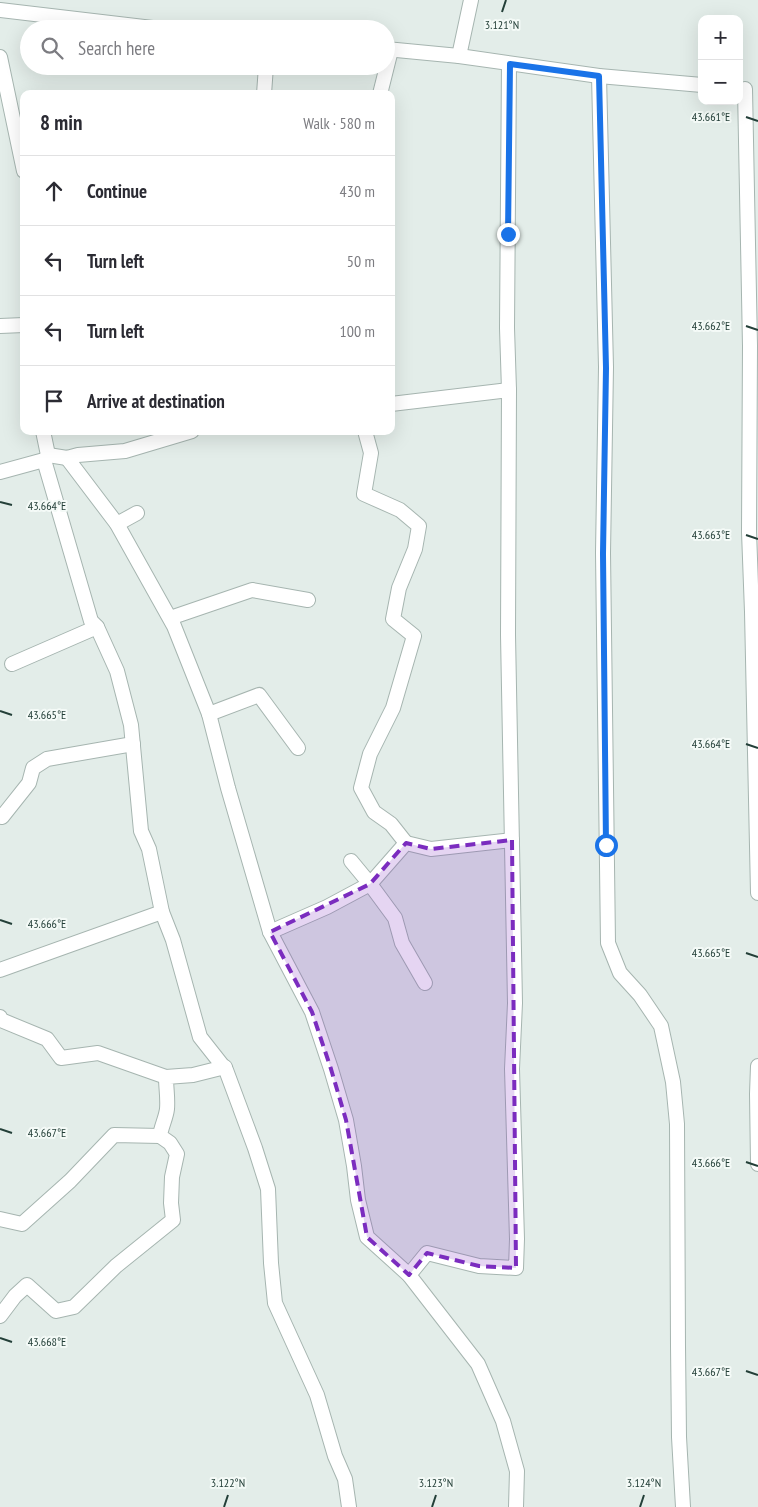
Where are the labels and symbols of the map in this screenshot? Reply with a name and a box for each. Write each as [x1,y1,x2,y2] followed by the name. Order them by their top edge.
[485,17,519,32] text: 3.121°N
[692,109,730,124] text: 43.661°E
[497,223,520,246] route end
[692,318,730,333] text: 43.662°E
[28,498,66,513] text: 43.664°E
[692,527,730,542] text: 43.663°E
[28,707,66,722] text: 43.665°E
[692,736,730,751] text: 43.664°E
[595,834,618,857] route start
[28,916,66,931] text: 43.666°E
[692,945,730,960] text: 43.665°E
[28,1125,66,1140] text: 43.667°E
[692,1155,730,1170] text: 43.666°E
[28,1334,66,1349] text: 43.668°E
[692,1364,730,1379] text: 43.667°E
[211,1475,245,1490] text: 3.122°N
[419,1475,453,1490] text: 3.123°N
[627,1475,661,1490] text: 3.124°N

